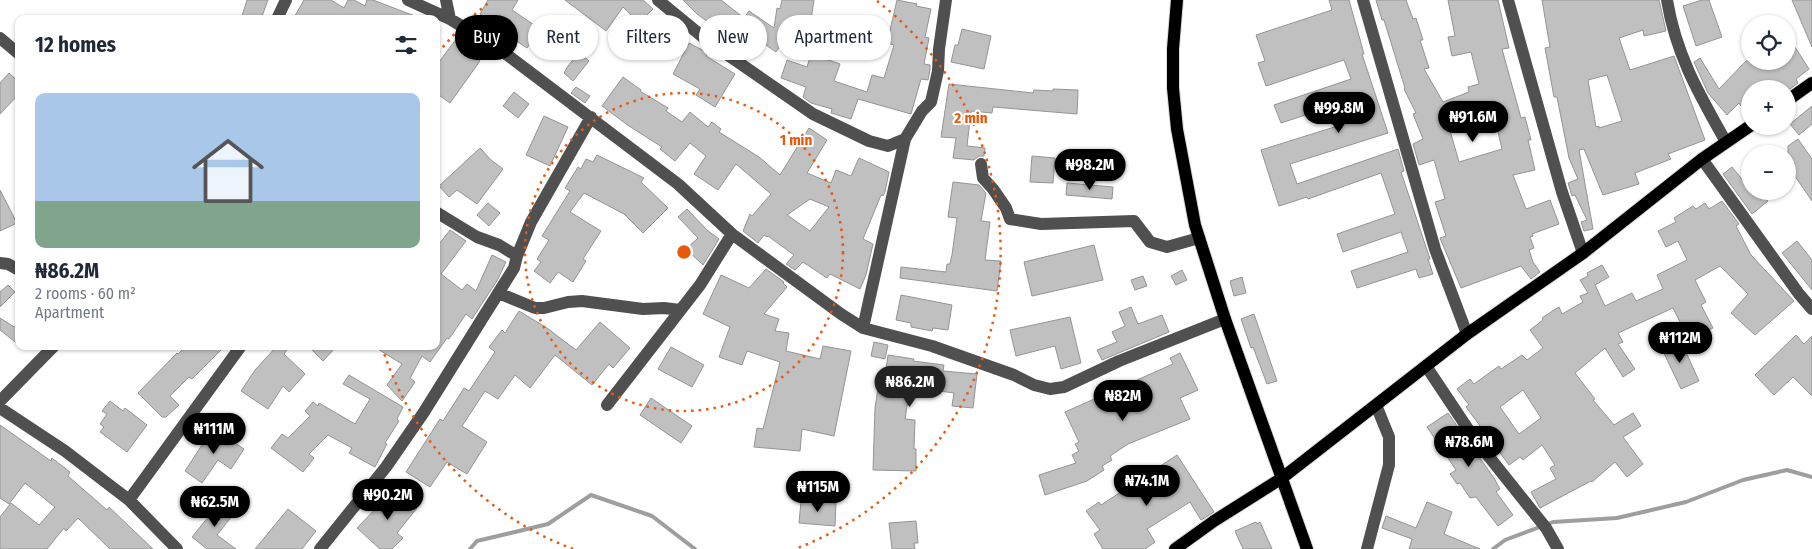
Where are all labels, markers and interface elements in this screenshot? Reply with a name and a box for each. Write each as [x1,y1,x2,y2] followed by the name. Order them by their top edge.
[455,15,518,60] chip: Buy
[528,15,598,60] chip: Rent
[608,15,689,60] chip: Filters
[699,15,767,60] chip: New
[777,15,891,60] chip: Apartment
[1741,15,1796,200] map controls
[1741,15,1796,70] button: locate
[392,31,420,59] icon: filters
[35,32,116,58] text: 12 homes
[1741,80,1796,135] button: +
[1298,92,1380,134] pin: ₦99.8M
[1314,98,1364,117] text: ₦99.8M
[1432,100,1514,143] pin: ₦91.6M
[1449,107,1497,126] text: ₦91.6M
[953,109,988,127] text: 2 min
[183,126,273,216] icon: home
[780,131,812,149] text: 1 min
[1741,145,1796,200] button: −
[1049,148,1131,191] pin: ₦98.2M
[1066,155,1114,174] text: ₦98.2M
[675,243,693,261] centre of rings
[35,258,99,284] text: ₦86.2M
[35,284,136,303] text: 2 rooms · 60 m²
[35,303,104,322] text: Apartment
[1645,322,1715,364] pin: ₦112M
[1659,328,1701,347] text: ₦112M
[869,366,951,408] pin: ₦86.2M
[886,372,934,391] text: ₦86.2M
[1093,380,1153,422] pin: ₦82M
[1105,386,1141,405] text: ₦82M
[179,412,249,455] pin: ₦111M
[194,419,234,438] text: ₦111M
[1428,426,1510,468] pin: ₦78.6M
[1445,432,1493,451] text: ₦78.6M
[1106,464,1188,507] pin: ₦74.1M
[783,470,853,513] pin: ₦115M
[1125,471,1169,490] text: ₦74.1M
[797,477,839,496] text: ₦115M
[347,478,429,521] pin: ₦90.2M
[363,485,413,504] text: ₦90.2M
[174,486,256,528] pin: ₦62.5M
[191,492,239,511] text: ₦62.5M

